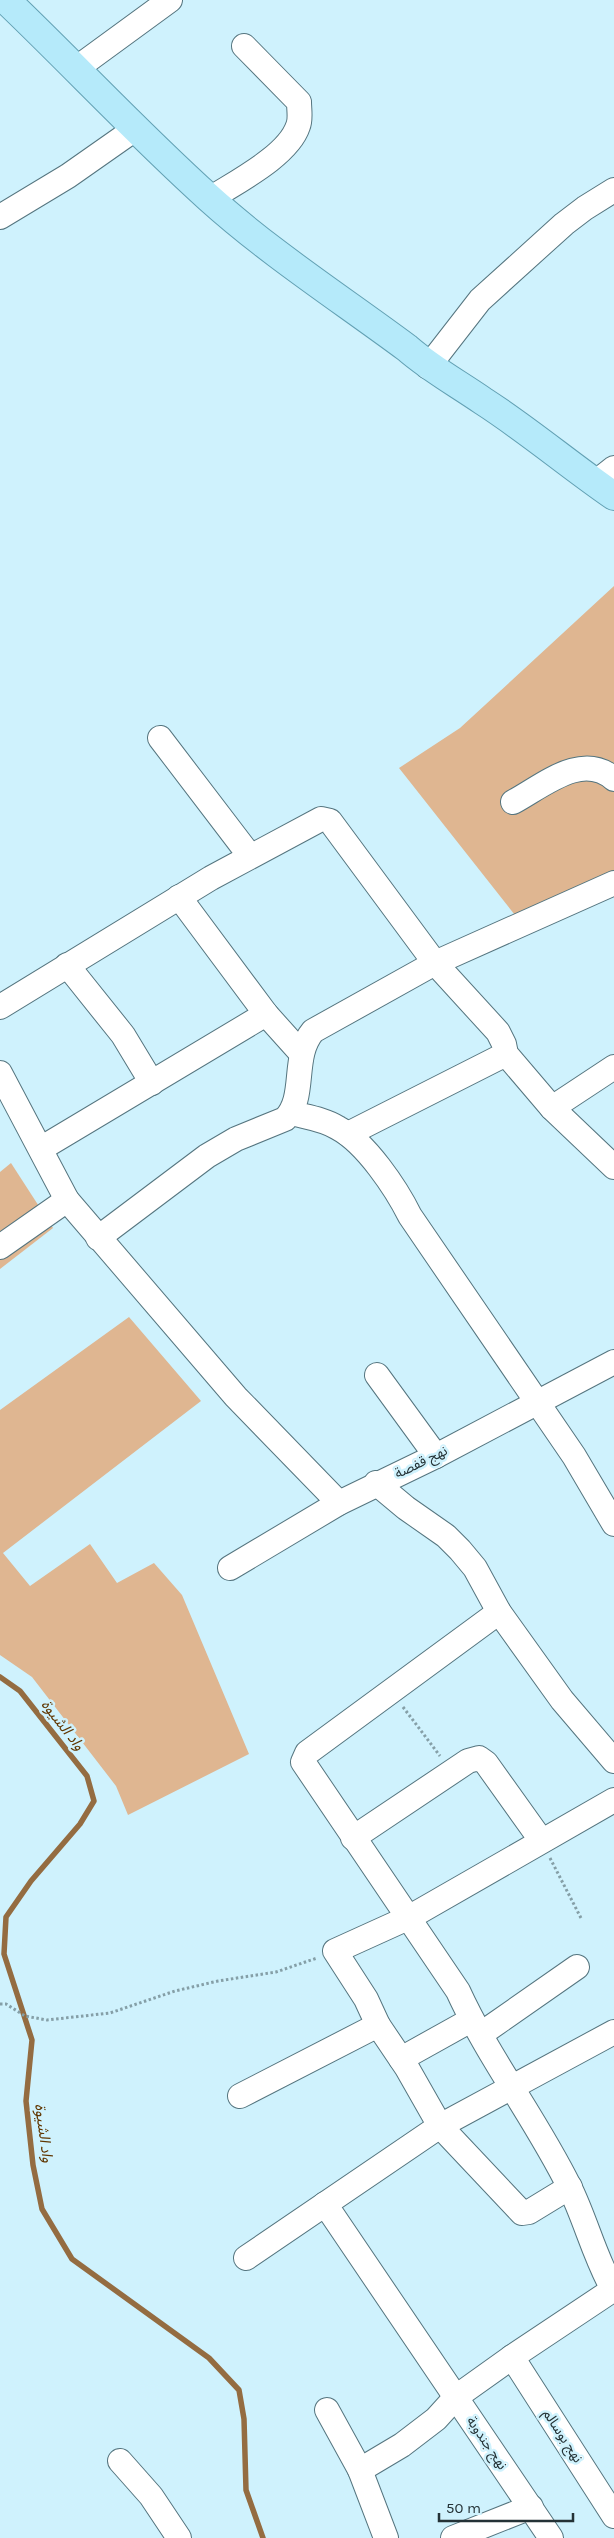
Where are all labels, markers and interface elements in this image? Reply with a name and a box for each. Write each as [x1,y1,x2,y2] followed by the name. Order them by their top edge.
[392,1442,451,1484] street label: نهج قفصة
[38,1696,89,1754] water label: واد الشيوة
[31,2102,57,2164] water label: واد الشيوة
[538,2406,587,2467] street label: نهج بوسالم
[461,2413,511,2474] street label: نهج جندوبة
[439,2490,573,2522] scale bar
[446,2499,481,2517] text: 50 m

